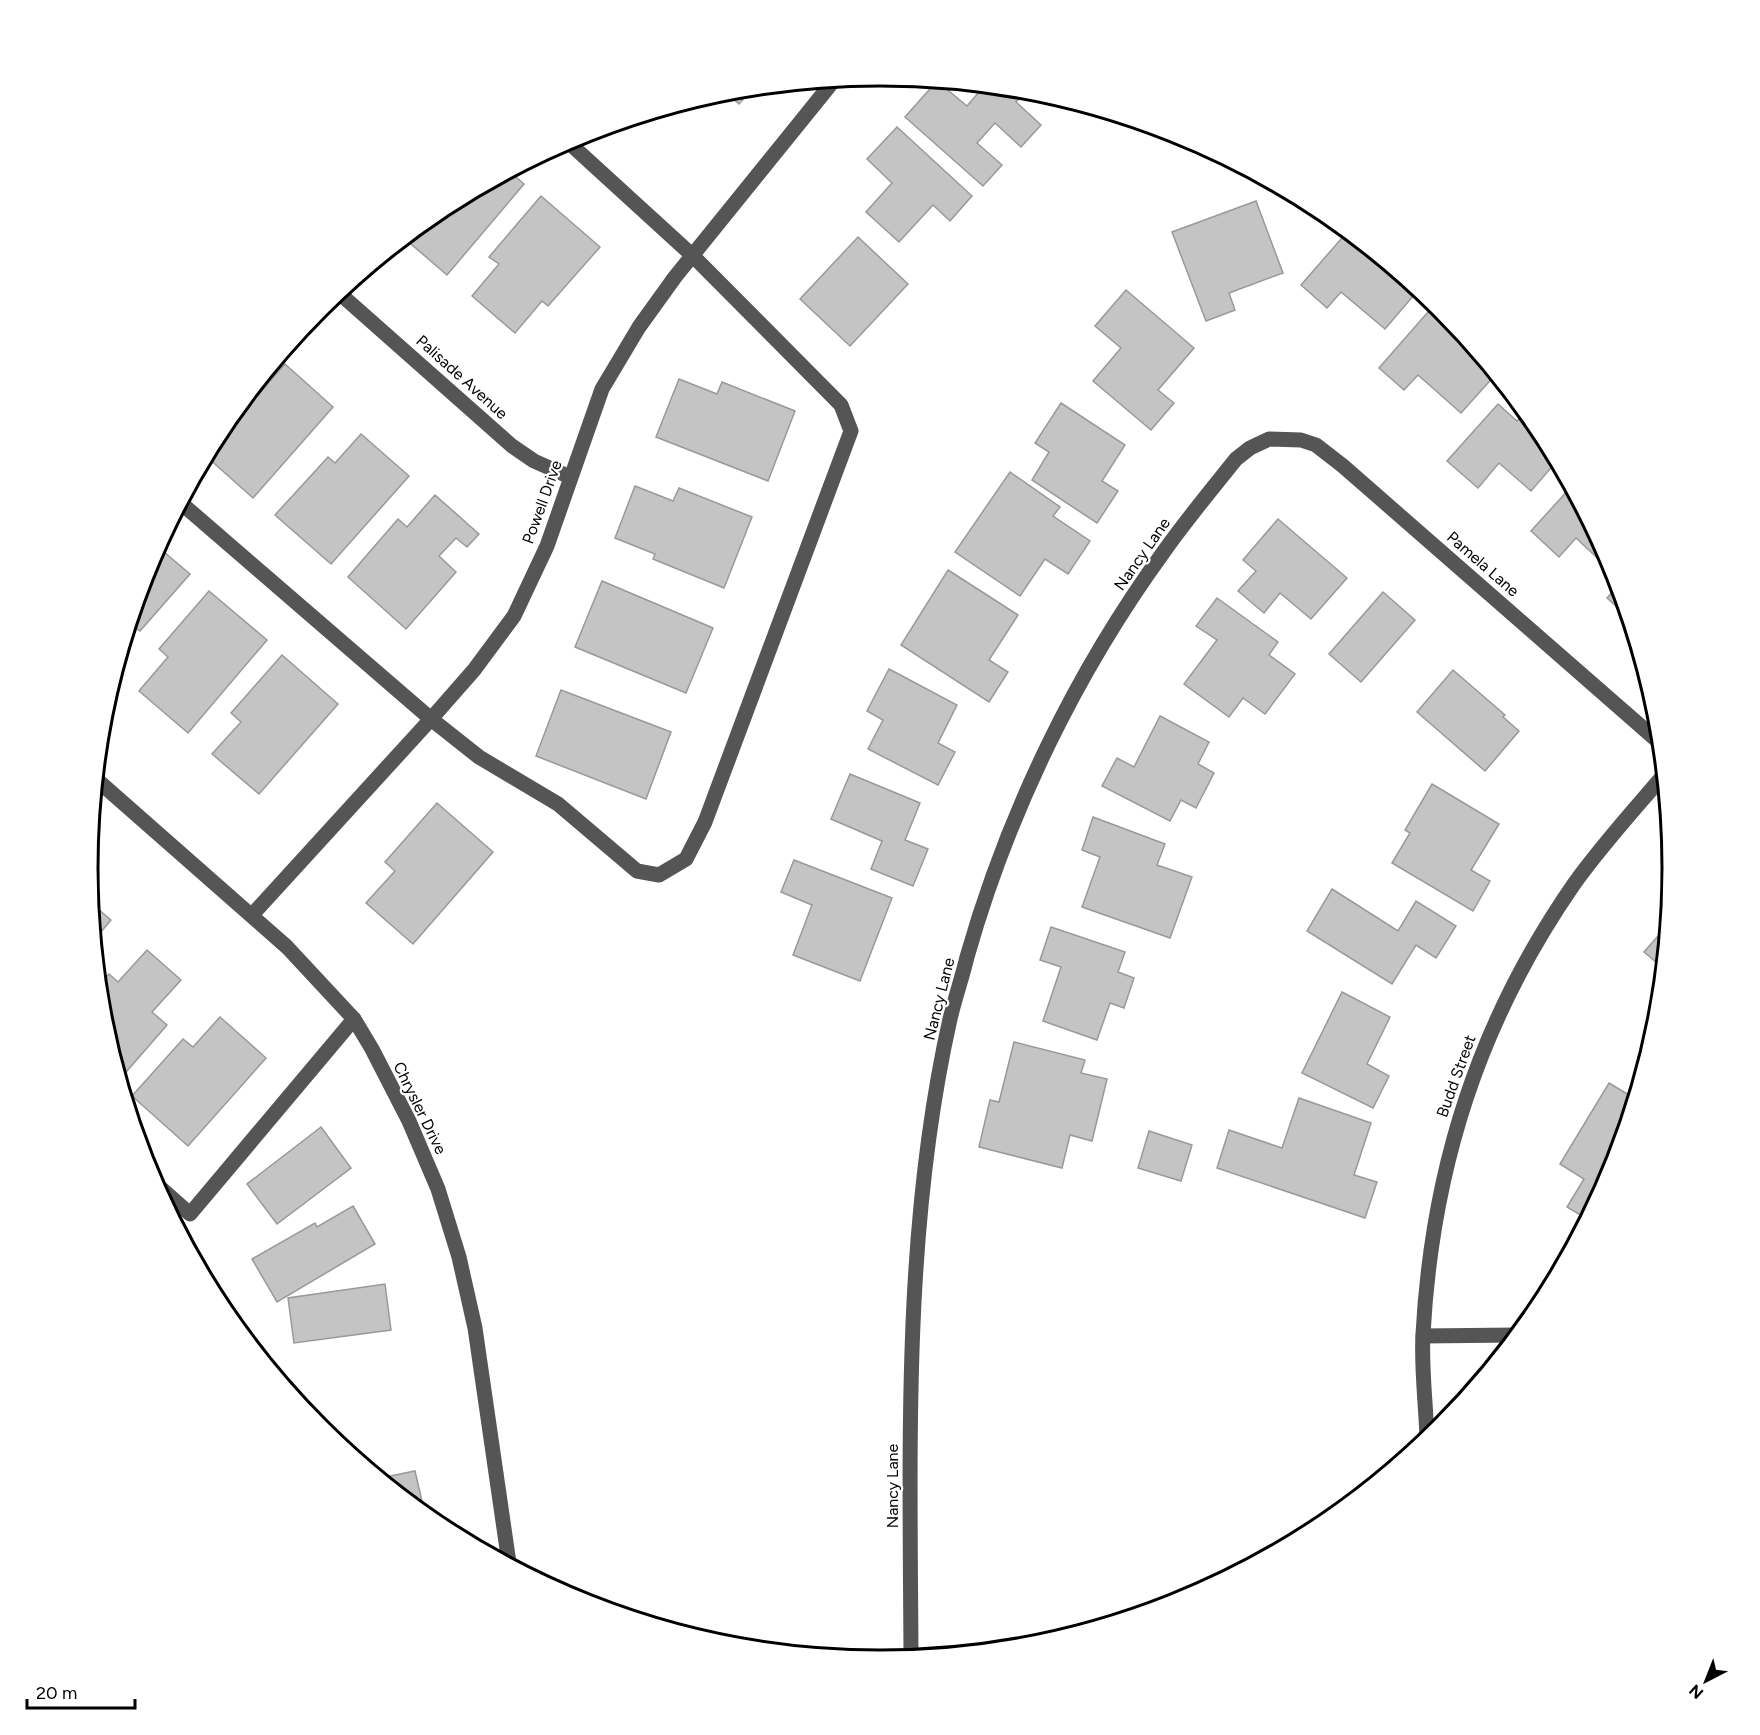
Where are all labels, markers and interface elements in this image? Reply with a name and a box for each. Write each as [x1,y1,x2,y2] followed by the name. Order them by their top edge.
[412,331,512,423] street label: Palisade Avenue
[518,458,566,546] street label: Powell Drive
[1110,514,1174,594] street label: Nancy Lane
[1443,528,1523,601] street label: Pamela Lane
[920,955,958,1042] street label: Nancy Lane
[1432,1032,1480,1120] street label: Budd Street
[389,1059,451,1158] street label: Chrysler Drive
[883,1444,902,1528] street label: Nancy Lane
[1676,1651,1736,1711] north arrow
[27,1672,135,1710] scale bar
[1685,1681,1707,1703] text: N
[36,1682,77,1704] text: 20 m

